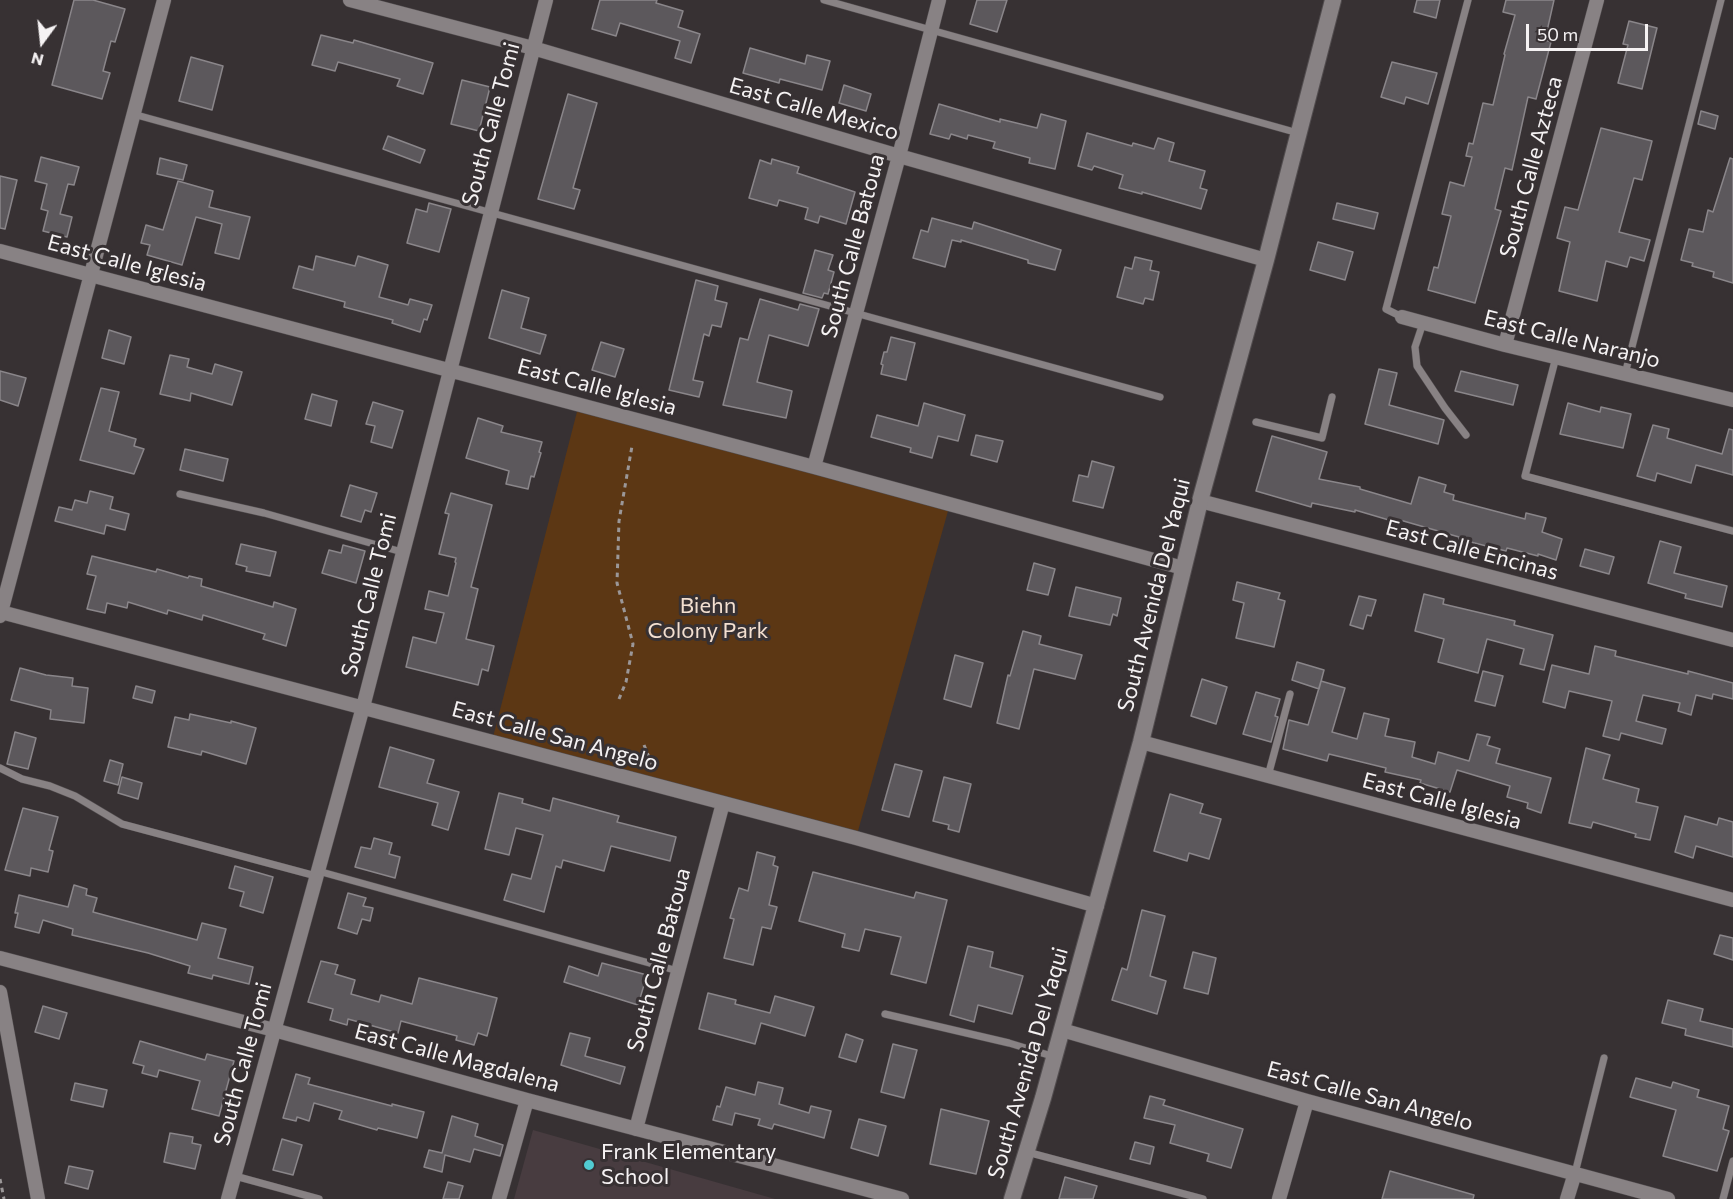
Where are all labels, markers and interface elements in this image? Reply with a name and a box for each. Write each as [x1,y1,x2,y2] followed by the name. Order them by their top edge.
[12,12,72,72] north arrow
[1529,12,1650,50] scale bar
[1537,23,1578,45] text: 50 m
[456,39,526,209] street label: South Calle Tomi
[29,49,45,71] text: N
[726,72,902,146] street label: East Calle Mexico
[1494,73,1568,261] street label: South Calle Azteca
[816,151,890,341] street label: South Calle Batoua
[44,229,210,297] street label: East Calle Iglesia
[1481,304,1663,374] street label: East Calle Naranjo
[514,353,680,421] street label: East Calle Iglesia
[1112,475,1196,715] street label: South Avenida Del Yaqui
[336,510,402,680] street label: South Calle Tomi
[1383,514,1561,586] street label: East Calle Encinas
[648,593,768,644] park label: Biehn Colony Park
[449,696,661,776] street label: East Calle San Angelo
[1359,767,1525,835] street label: East Calle Iglesia
[622,865,696,1055] street label: South Calle Batoua
[982,944,1074,1182] street label: South Avenida Del Yaqui
[208,979,278,1149] street label: South Calle Tomi
[352,1018,562,1098] street label: East Calle Magdalena
[1264,1056,1476,1136] street label: East Calle San Angelo
[601,1139,776,1190] place label: Frank Elementary School
[582,1158,596,1172] marker: Frank Elementary School

